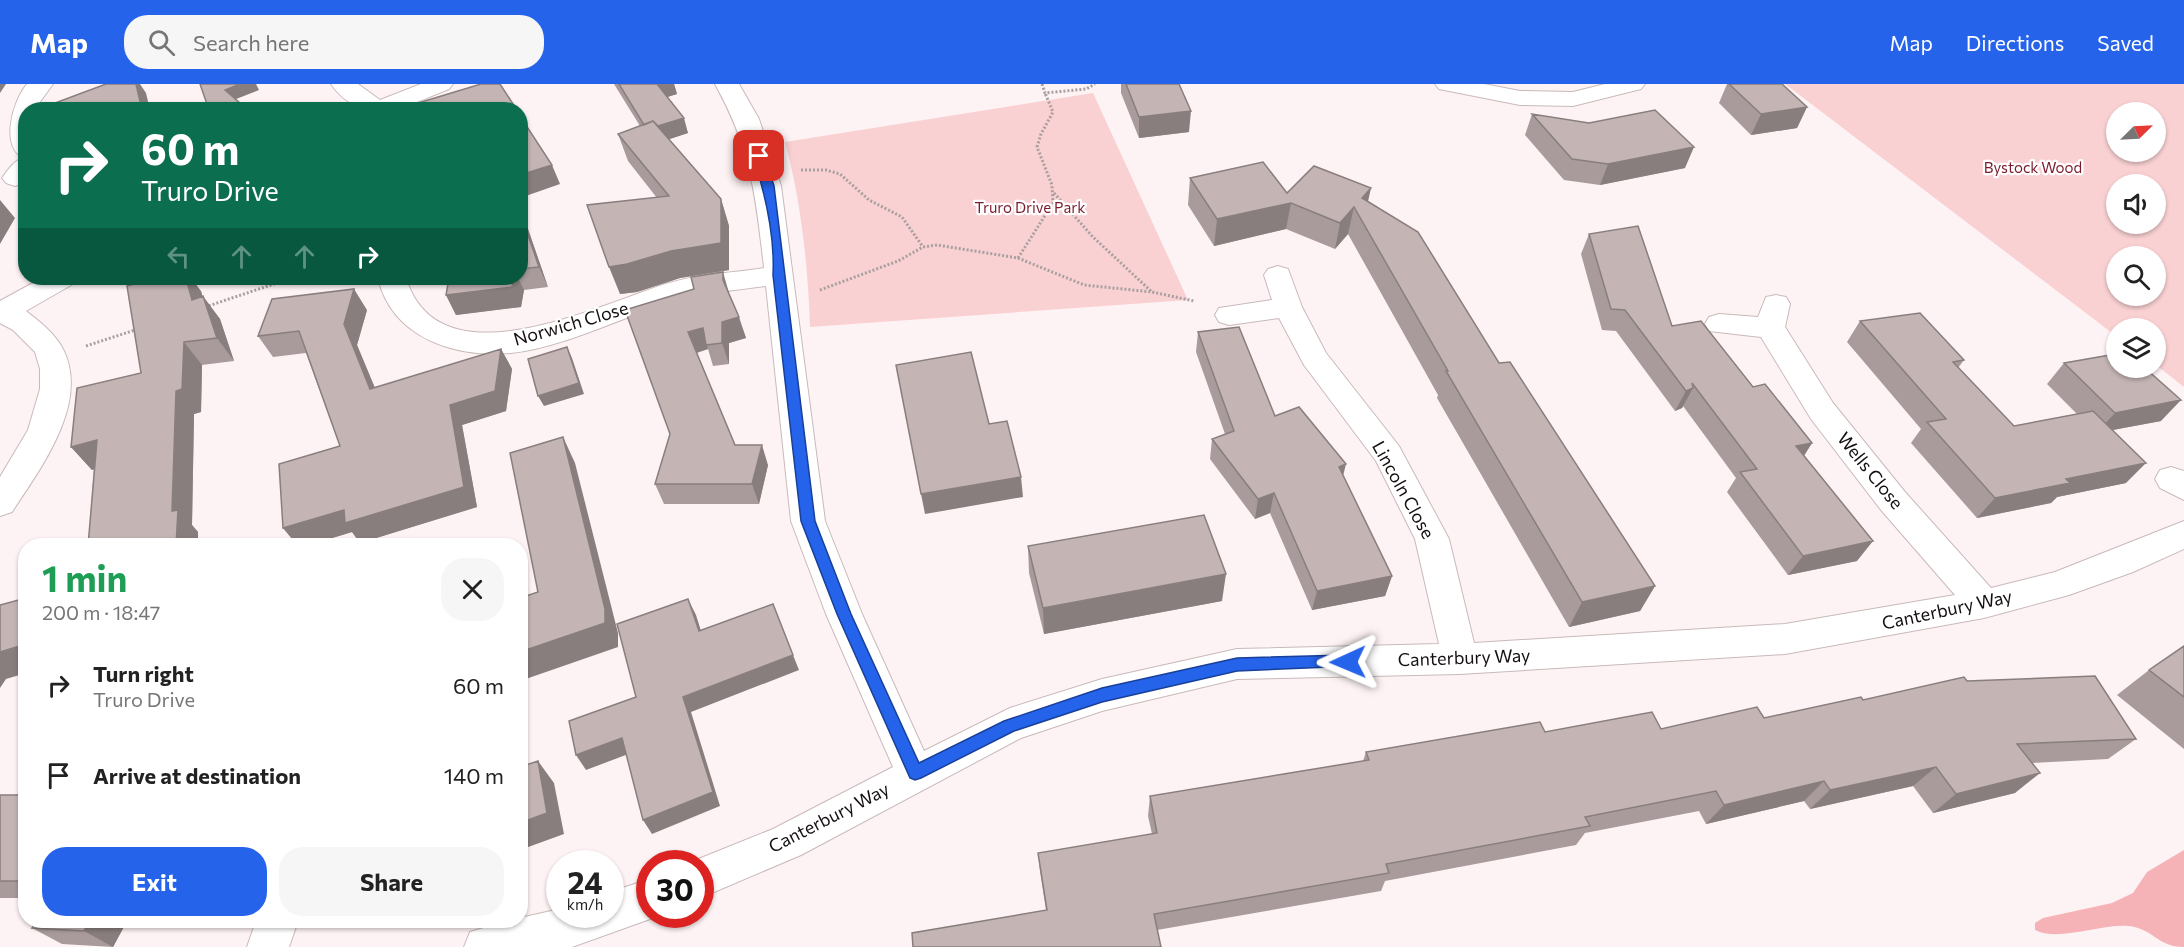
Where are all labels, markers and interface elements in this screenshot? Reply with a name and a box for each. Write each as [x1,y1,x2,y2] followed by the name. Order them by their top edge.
[124,15,544,69] search box
[30,25,88,59] text: Map
[145,26,178,59] icon: search
[193,29,309,56] text: Search here
[1890,30,1933,55] text: Map
[1966,30,2064,55] text: Directions
[2097,30,2154,55] text: Saved
[2106,102,2166,162] north arrow
[2106,102,2166,378] map controls
[141,122,240,174] text: 60 m
[42,126,120,204] icon: right
[733,130,784,181] pin
[742,139,775,172] icon: arrive
[1984,158,2082,176] park label: Bystock Wood
[141,174,279,207] text: Truro Drive
[2106,174,2166,234] button: sound
[975,198,1085,216] park label: Truro Drive Park
[162,240,195,273] icon: left
[225,240,258,273] icon: ahead
[288,240,321,273] icon: ahead
[351,240,384,273] icon: right
[2106,246,2166,306] button: search
[511,296,631,350] street label: Norwich Close
[2106,318,2166,378] button: layers
[1833,427,1908,513] street label: Wells Close
[1368,437,1440,542] street label: Lincoln Close
[42,555,127,599] text: 1 min
[441,558,504,621] button: close
[1880,584,2014,634] street label: Canterbury Way
[42,600,160,624] text: 200 m · 18:47
[1316,630,1380,694] position arrow
[1397,644,1531,670] street label: Canterbury Way
[93,660,194,687] text: Turn right
[42,669,75,702] icon: right
[453,672,504,699] text: 60 m
[93,687,195,711] text: Truro Drive
[42,759,75,792] icon: arrive
[93,762,301,789] text: Arrive at destination
[444,762,504,789] text: 140 m
[764,777,893,857] street label: Canterbury Way
[42,847,267,916] button: Exit
[279,847,504,916] button: Share
[636,850,714,928] speed limit sign: 30
[567,863,603,900] text: 24
[567,895,603,913] text: km/h

